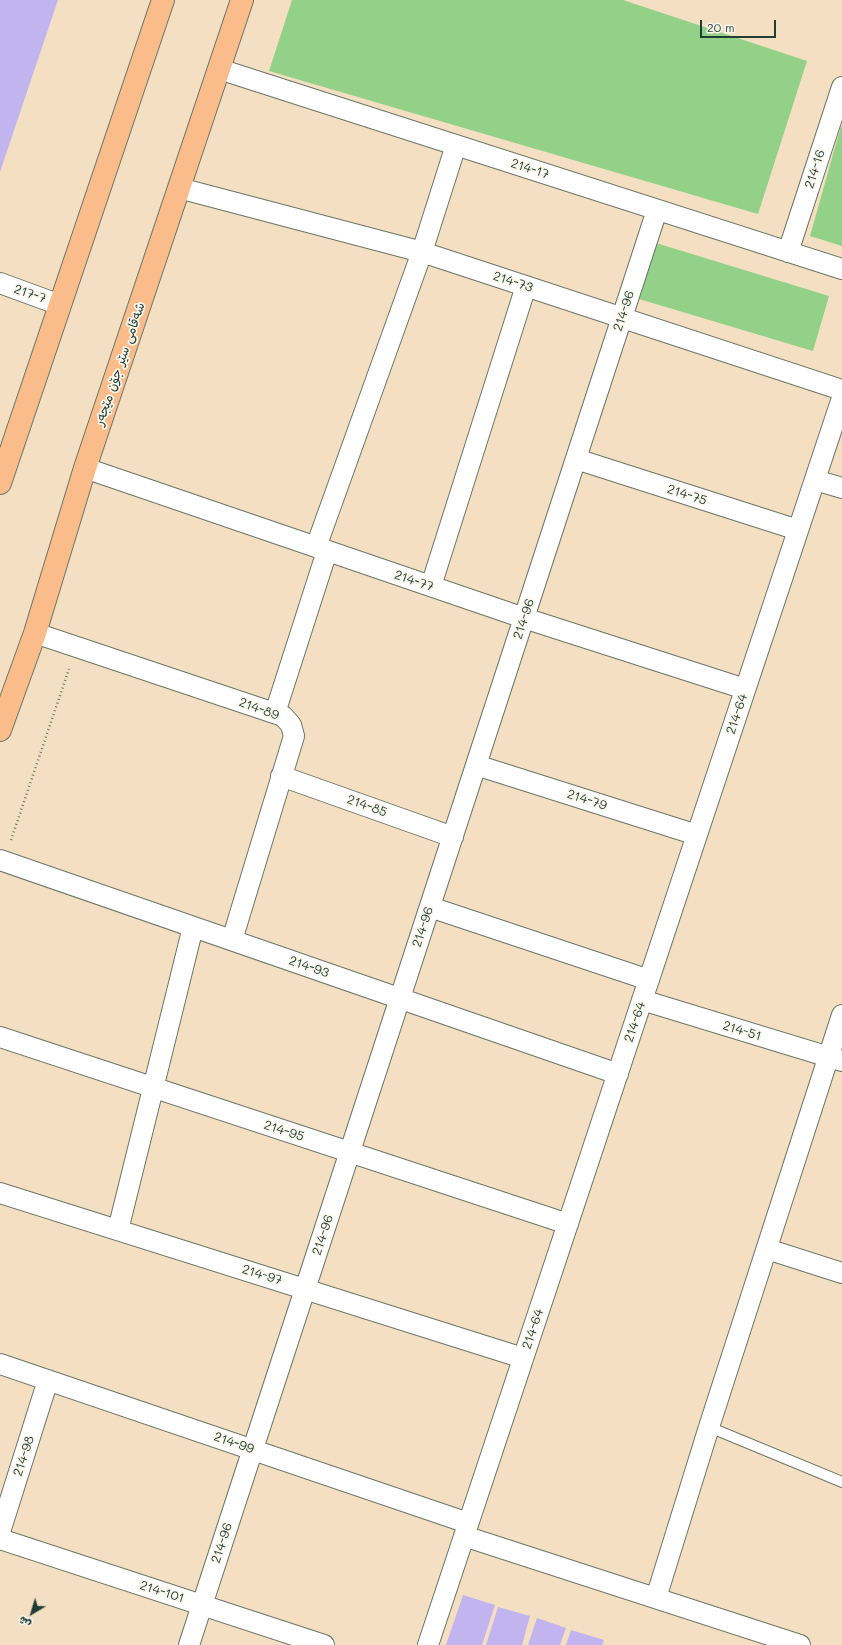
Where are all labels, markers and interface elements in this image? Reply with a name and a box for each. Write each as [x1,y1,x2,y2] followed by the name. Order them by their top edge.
[702,12,778,38] scale bar
[707,19,735,35] text: 20 m
[801,148,829,190] street label: 214-16
[509,156,551,182] street label: 214-17
[491,268,535,296] street label: 214-73
[12,281,48,307] street label: 217-7
[610,289,638,333] street label: 214-96
[92,300,148,428] street label: شەقامی سێر جۆن مێجەر
[665,481,709,509] street label: 214-75
[392,567,436,595] street label: 214-77
[510,597,538,641] street label: 214-96
[723,692,751,736] street label: 214-64
[237,695,281,723] street label: 214-89
[565,786,609,814] street label: 214-79
[345,792,389,820] street label: 214-85
[409,905,437,949] street label: 214-96
[287,953,331,981] street label: 214-93
[621,1000,649,1044] street label: 214-64
[721,1018,763,1044] street label: 214-51
[262,1117,306,1145] street label: 214-95
[309,1213,337,1257] street label: 214-96
[240,1262,284,1288] street label: 214-97
[519,1307,547,1351] street label: 214-64
[212,1429,256,1457] street label: 214-99
[10,1434,38,1478] street label: 214-98
[208,1521,236,1565] street label: 214-96
[138,1578,186,1606] street label: 214-101
[12,1593,52,1633] north arrow
[15,1613,34,1632] text: ش

